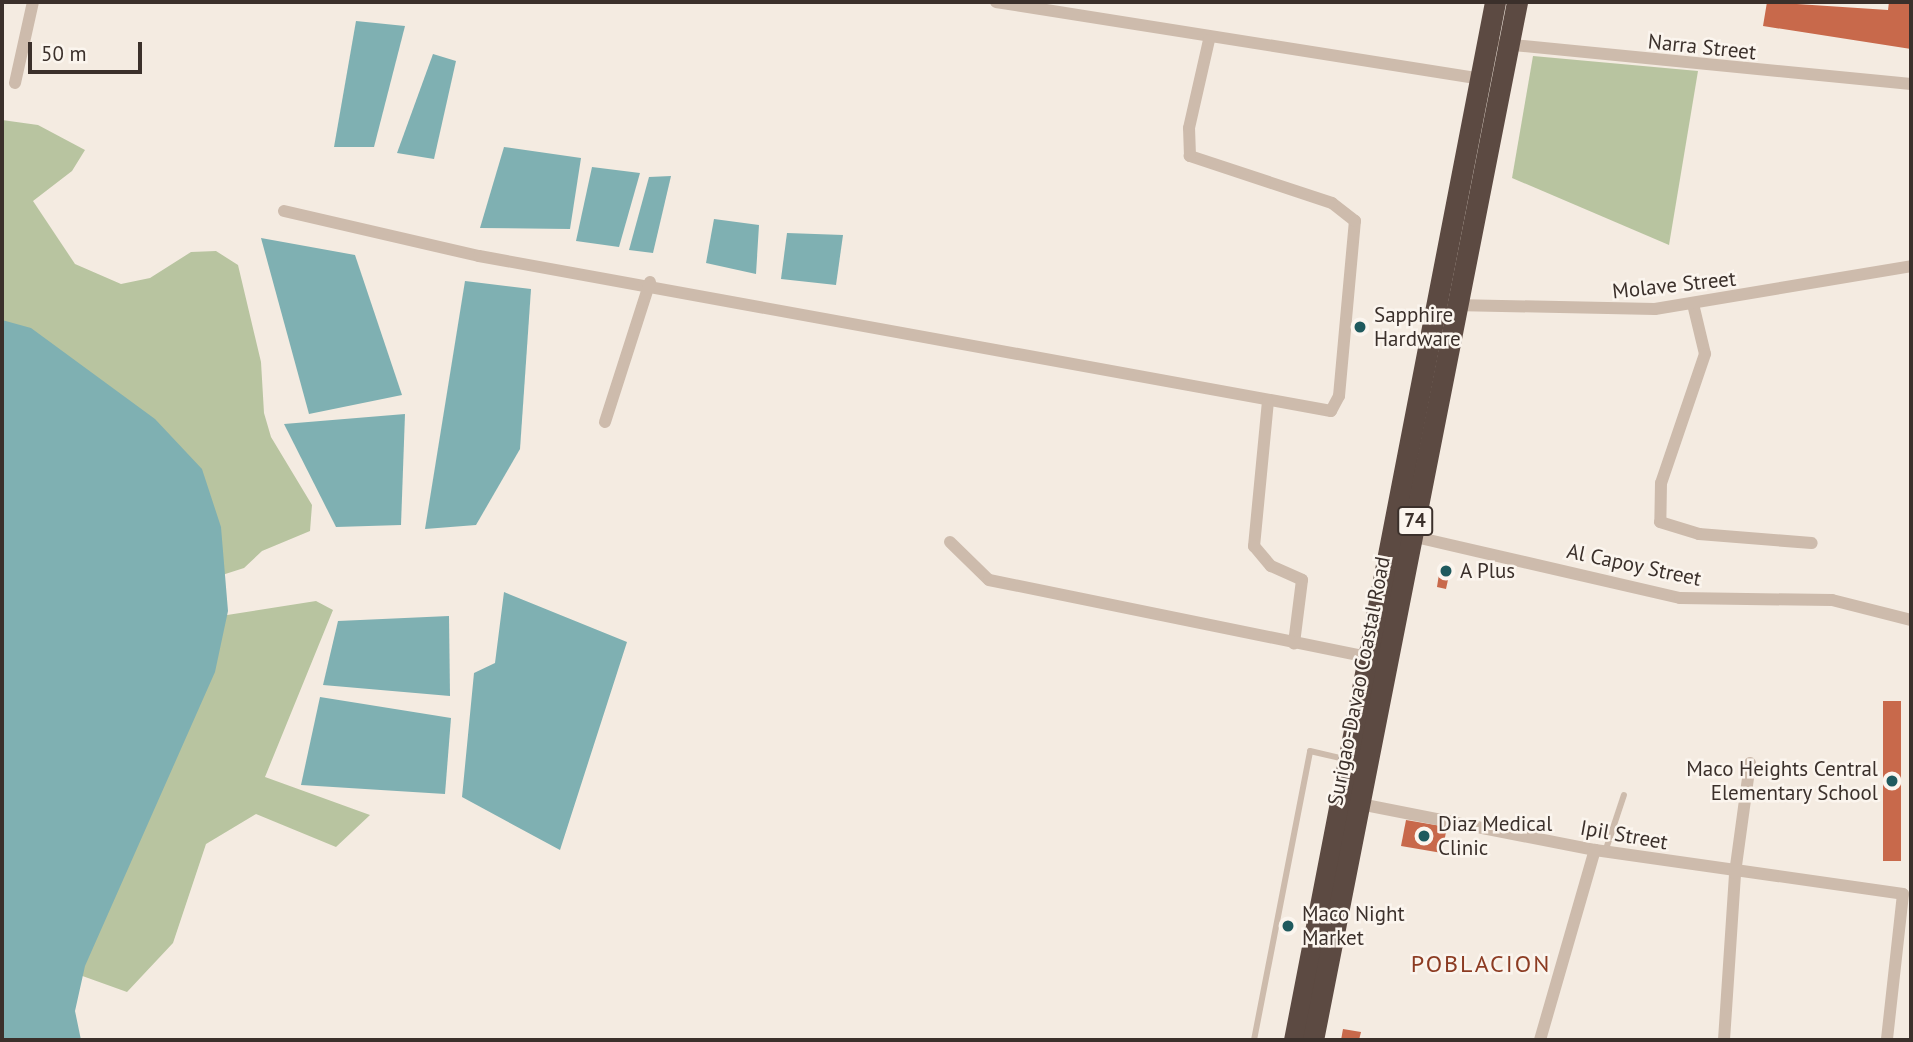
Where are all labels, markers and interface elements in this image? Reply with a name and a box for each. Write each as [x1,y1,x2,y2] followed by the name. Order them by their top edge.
[32,28,145,72] scale bar
[1647,29,1757,65] street label: Narra Street
[41,40,87,67] text: 50 m
[1611,266,1737,304] street label: Molave Street
[1374,302,1461,352] place label: Sapphire Hardware
[1352,319,1368,335] marker: Sapphire Hardware
[1396,506,1434,536] road number: 74
[1564,538,1704,592] street label: Al Capoy Street
[1323,555,1395,807] street label: Surigao-Davao Coastal Road
[1460,558,1516,584] place label: A Plus
[1438,563,1454,579] marker: A Plus
[1686,756,1878,806] place label: Maco Heights Central Elementary School
[1884,773,1900,789] marker: Maco Heights Central Elementary School
[1438,811,1553,861] place label: Diaz Medical Clinic
[1578,815,1670,855] street label: Ipil Street
[1416,828,1432,844] marker: Diaz Medical Clinic
[1302,901,1405,951] place label: Maco Night Market
[1280,918,1296,934] marker: Maco Night Market
[1412,950,1550,978] district label: POBLACION

